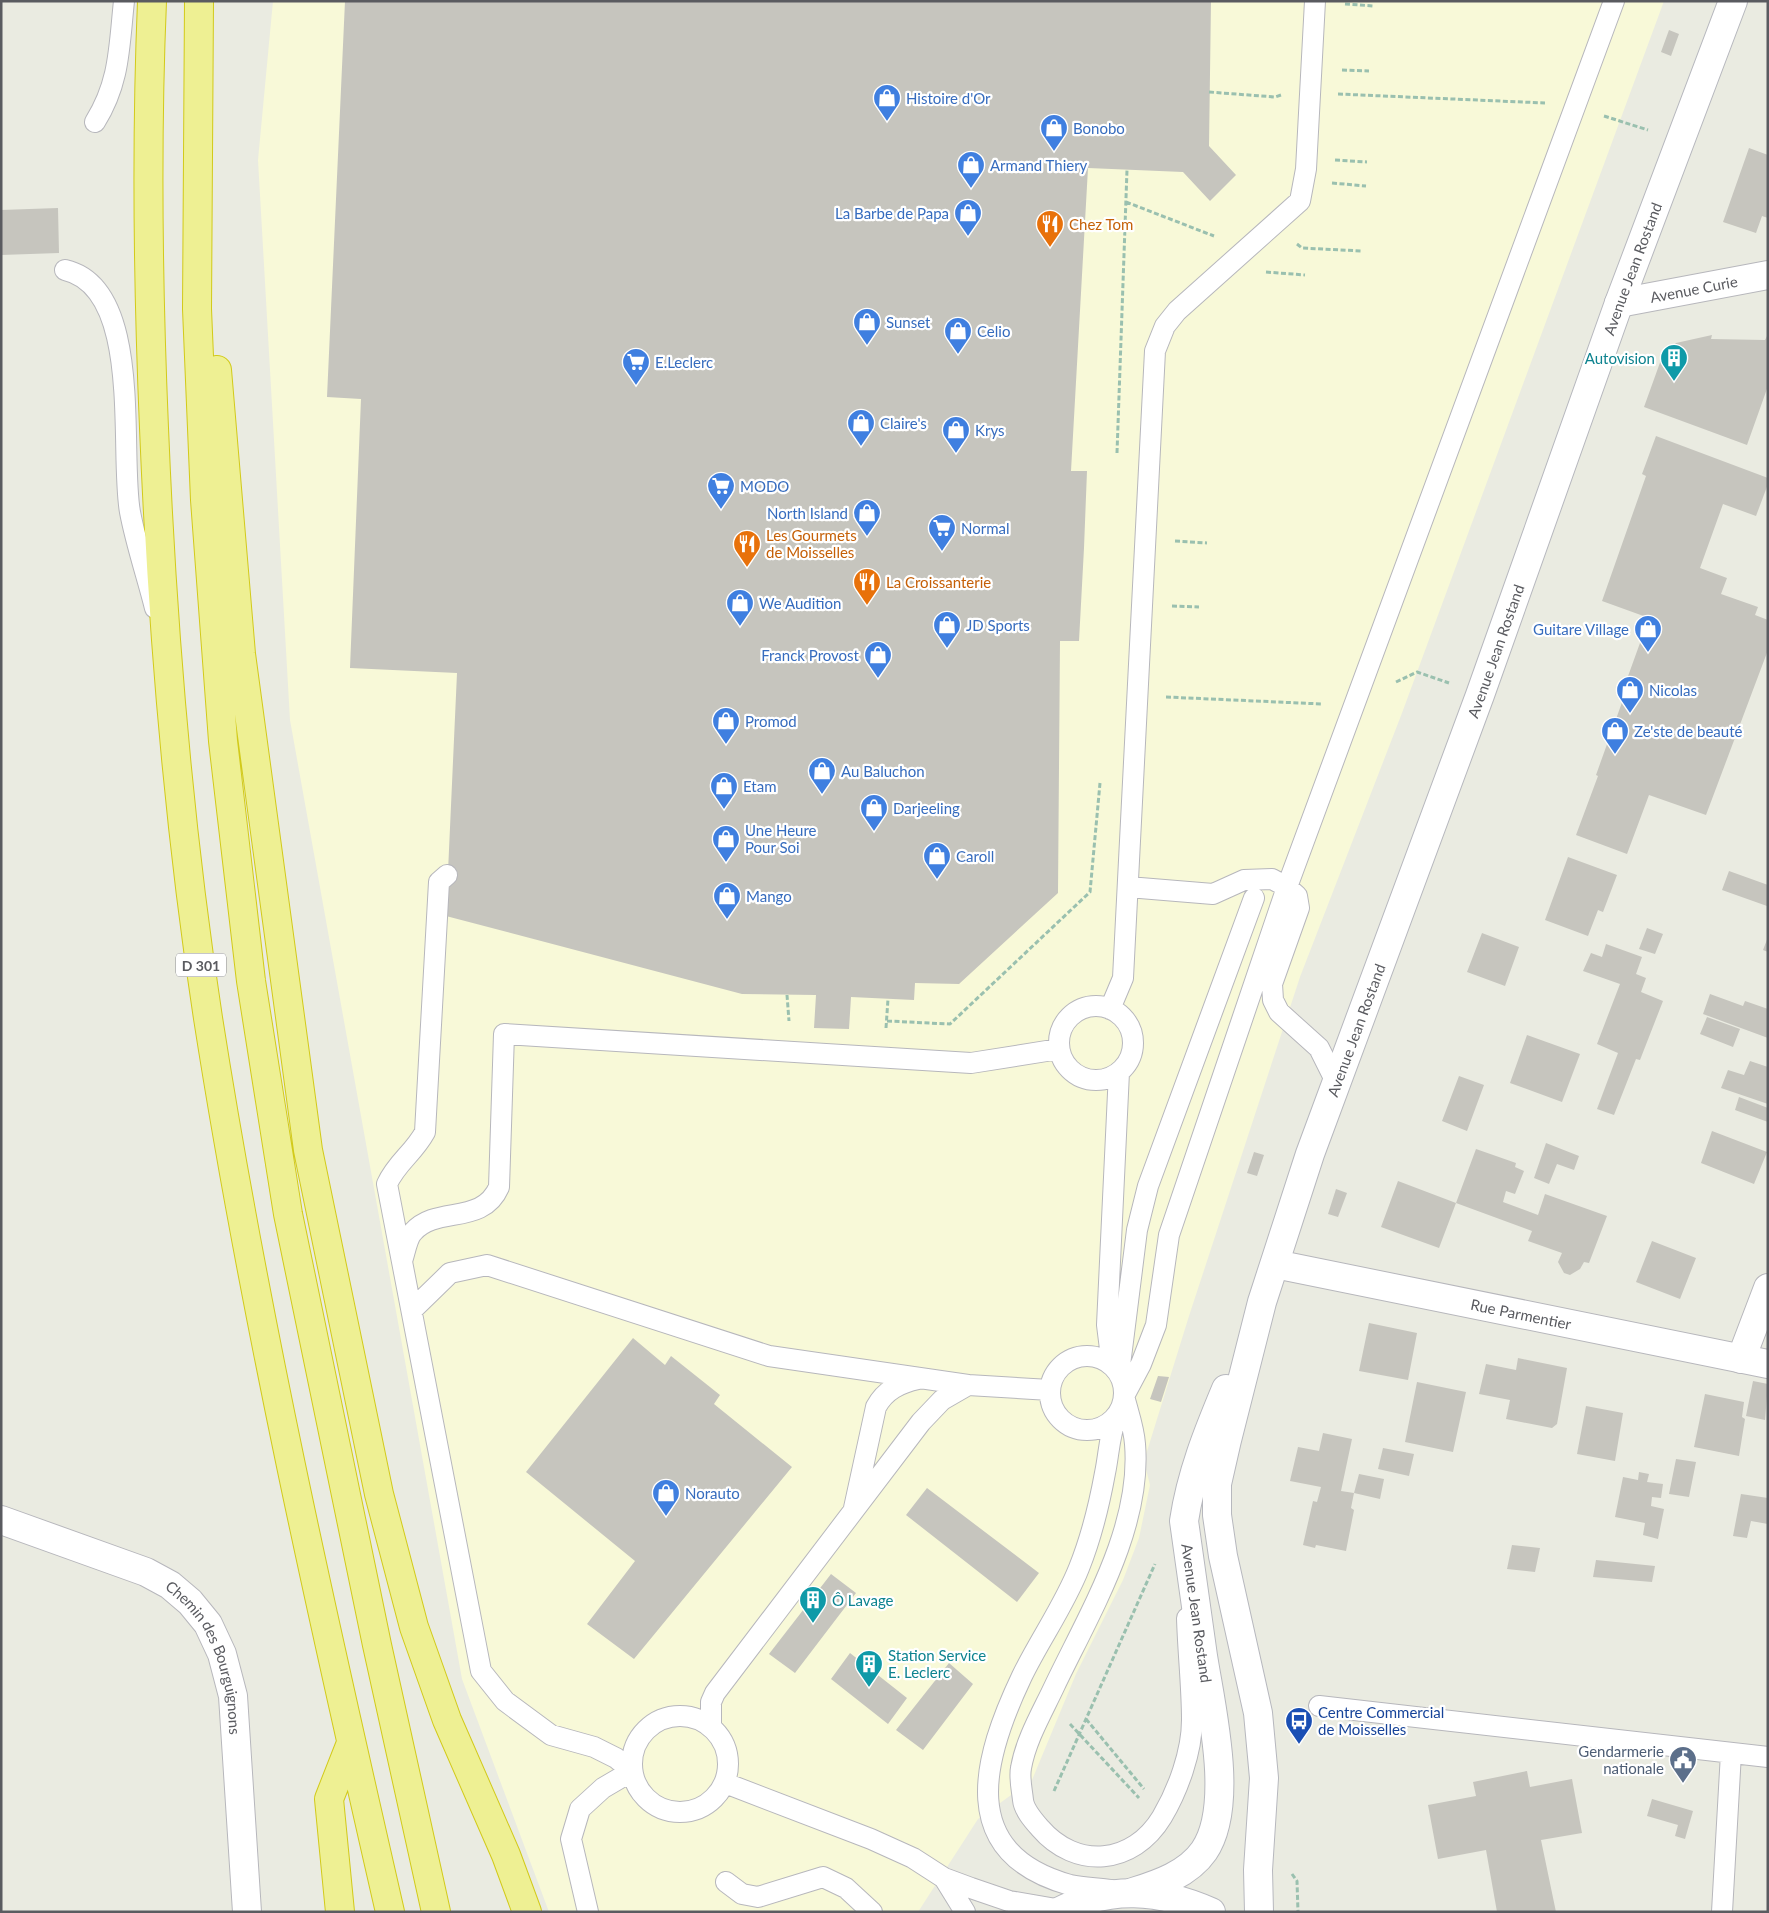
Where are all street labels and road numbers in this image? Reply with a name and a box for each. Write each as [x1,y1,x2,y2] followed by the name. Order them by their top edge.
[1599,200,1665,338] street label: Avenue Jean Rostand
[1648,272,1739,306] street label: Avenue Curie
[1463,582,1528,720] street label: Avenue Jean Rostand
[176,954,226,976] road number: D 301
[1323,961,1389,1099] street label: Avenue Jean Rostand
[1469,1295,1573,1333] street label: Rue Parmentier
[1178,1542,1216,1684] street label: Avenue Jean Rostand
[162,1577,244,1735] street label: Chemin des Bourguignons

